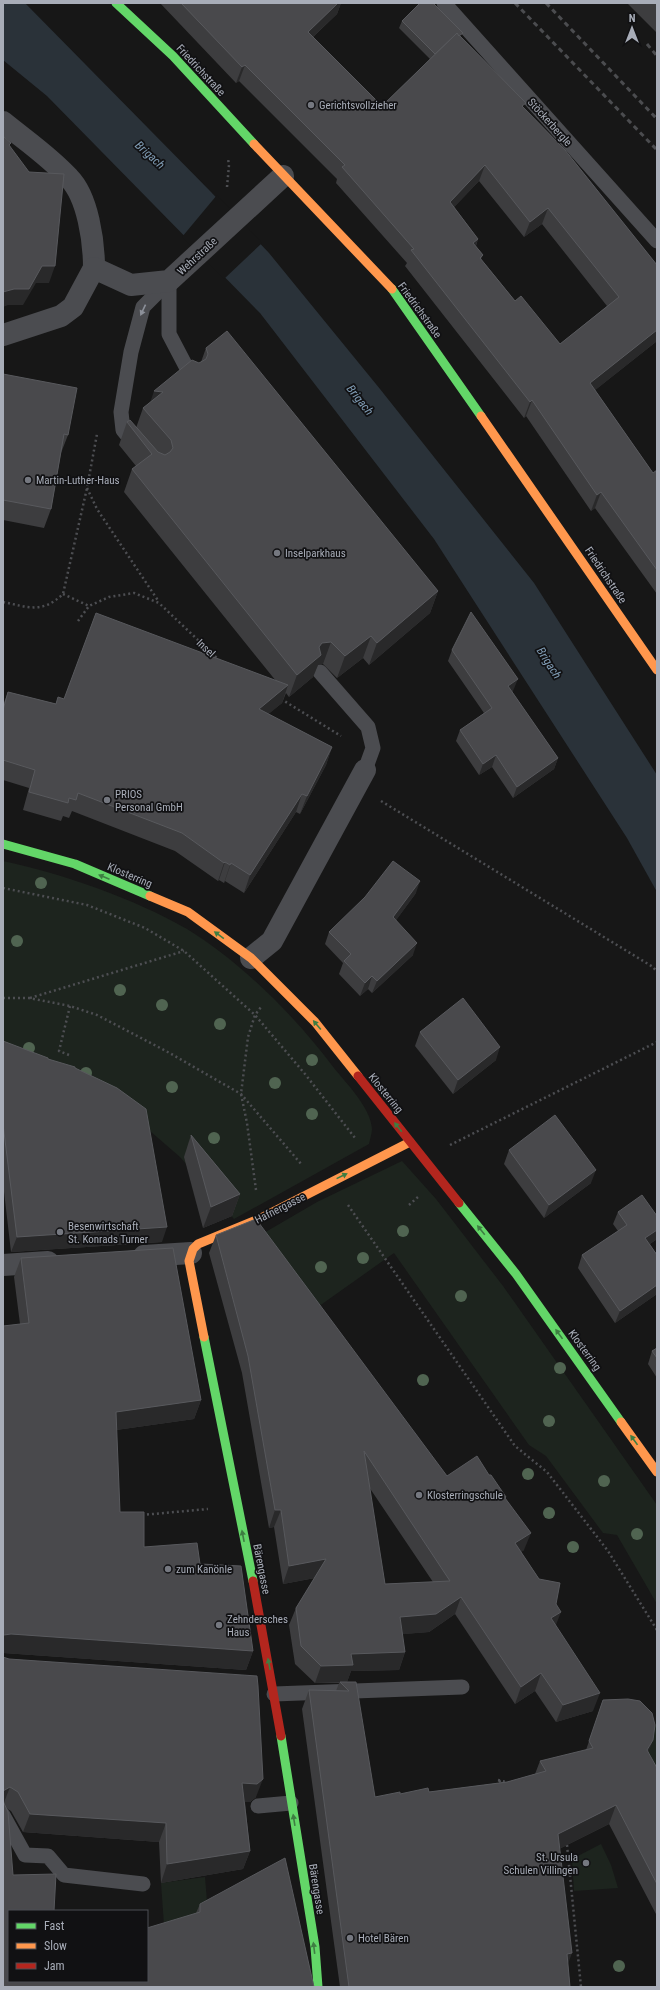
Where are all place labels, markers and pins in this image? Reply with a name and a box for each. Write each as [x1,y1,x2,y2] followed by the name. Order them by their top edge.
[319,99,397,112] place label: Gerichtsvollzieher
[306,100,316,110] marker: Gerichtsvollzieher
[36,474,120,487] place label: Martin-Luther-Haus
[23,475,33,485] marker: Martin-Luther-Haus
[285,547,346,560] place label: Inselparkhaus
[272,548,282,558] marker: Inselparkhaus
[115,788,183,814] place label: PRIOS Personal GmbH
[102,795,112,805] marker: PRIOS Personal GmbH
[68,1220,149,1246] place label: Besenwirtschaft St. Konrads Turner
[55,1227,65,1237] marker: Besenwirtschaft St. Konrads Turner
[427,1489,503,1502] place label: Klosterringschule
[414,1490,424,1500] marker: Klosterringschule
[176,1563,232,1576] place label: zum Kanönle
[163,1564,173,1574] marker: zum Kanönle
[227,1613,288,1639] place label: Zehndersches Haus
[214,1620,224,1630] marker: Zehndersches Haus
[504,1851,578,1877] place label: St. Ursula Schulen Villingen
[581,1858,591,1868] marker: St. Ursula Schulen Villingen
[358,1932,409,1945] place label: Hotel Bären
[345,1933,355,1943] marker: Hotel Bären

